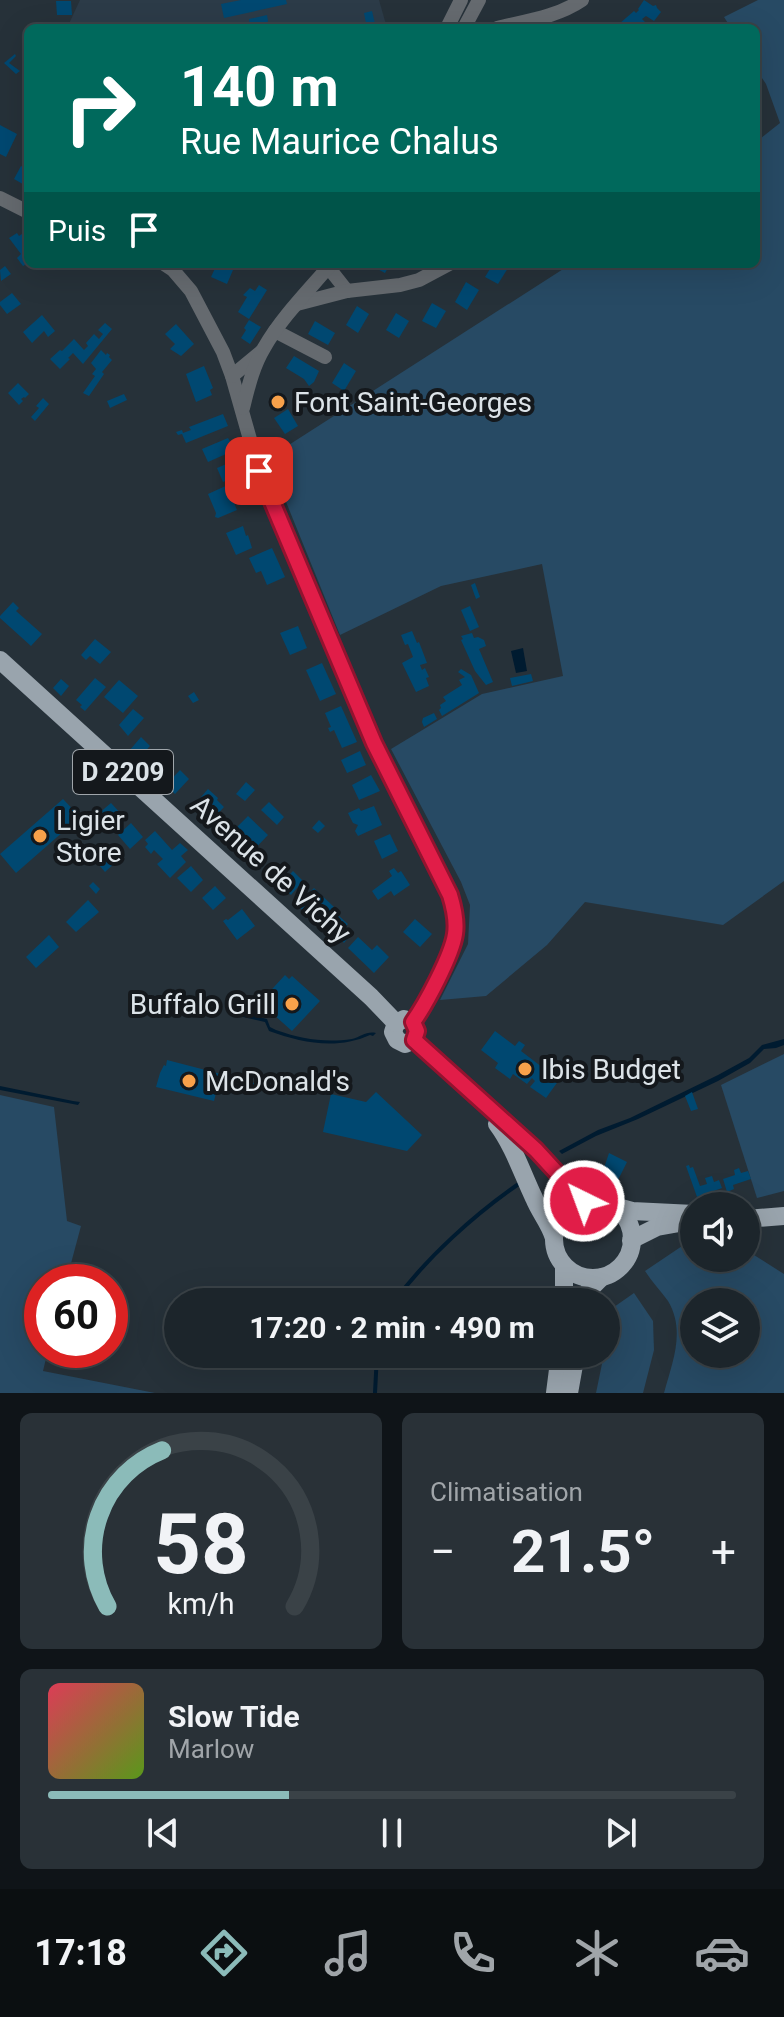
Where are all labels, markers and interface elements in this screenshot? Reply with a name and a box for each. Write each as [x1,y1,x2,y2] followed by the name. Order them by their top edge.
[180,54,339,120] text: 140 m
[48,56,152,160] icon: right
[180,121,499,163] text: Rue Maurice Chalus
[122,208,166,252] icon: arrive
[48,213,106,248] text: Puis
[294,386,532,419] place label: Font Saint-Georges
[269,393,287,411] marker: Font Saint-Georges
[225,437,293,505] pin
[237,449,281,493] icon: arrive
[73,750,173,794] road number: D 2209
[184,788,358,950] street label: Avenue de Vichy
[56,804,125,869] place label: Ligier Store
[31,827,49,845] marker: Ligier Store
[130,988,276,1021] place label: Buffalo Grill
[283,995,301,1013] marker: Buffalo Grill
[541,1053,681,1086] place label: Ibis Budget
[516,1060,534,1078] marker: Ibis Budget
[205,1065,350,1098] place label: McDonald's
[180,1072,198,1090] marker: McDonald's
[542,1159,626,1243] position arrow
[680,1192,760,1368] map controls
[680,1192,760,1272] button: sound
[24,1264,128,1368] speed limit sign: 60
[680,1288,760,1368] button: layers
[249,1310,535,1345] text: 17:20 · 2 min · 490 m
[430,1477,583,1507] text: Climatisation
[153,1496,249,1593] text: 58
[511,1516,655,1587] text: 21.5°
[430,1526,455,1578] text: −
[711,1526,736,1578] text: +
[167,1587,235,1621] text: km/h
[168,1699,300,1734] text: Slow Tide
[168,1734,254,1764] text: Marlow
[141,1811,185,1855] icon: previous
[370,1811,414,1855] icon: pause
[599,1811,643,1855] icon: next
[196,1925,252,1981] icon: directions
[320,1925,376,1981] icon: music
[445,1925,501,1981] icon: phone
[569,1925,625,1981] icon: climate
[694,1925,750,1981] icon: car
[34,1932,127,1974] text: 17:18

